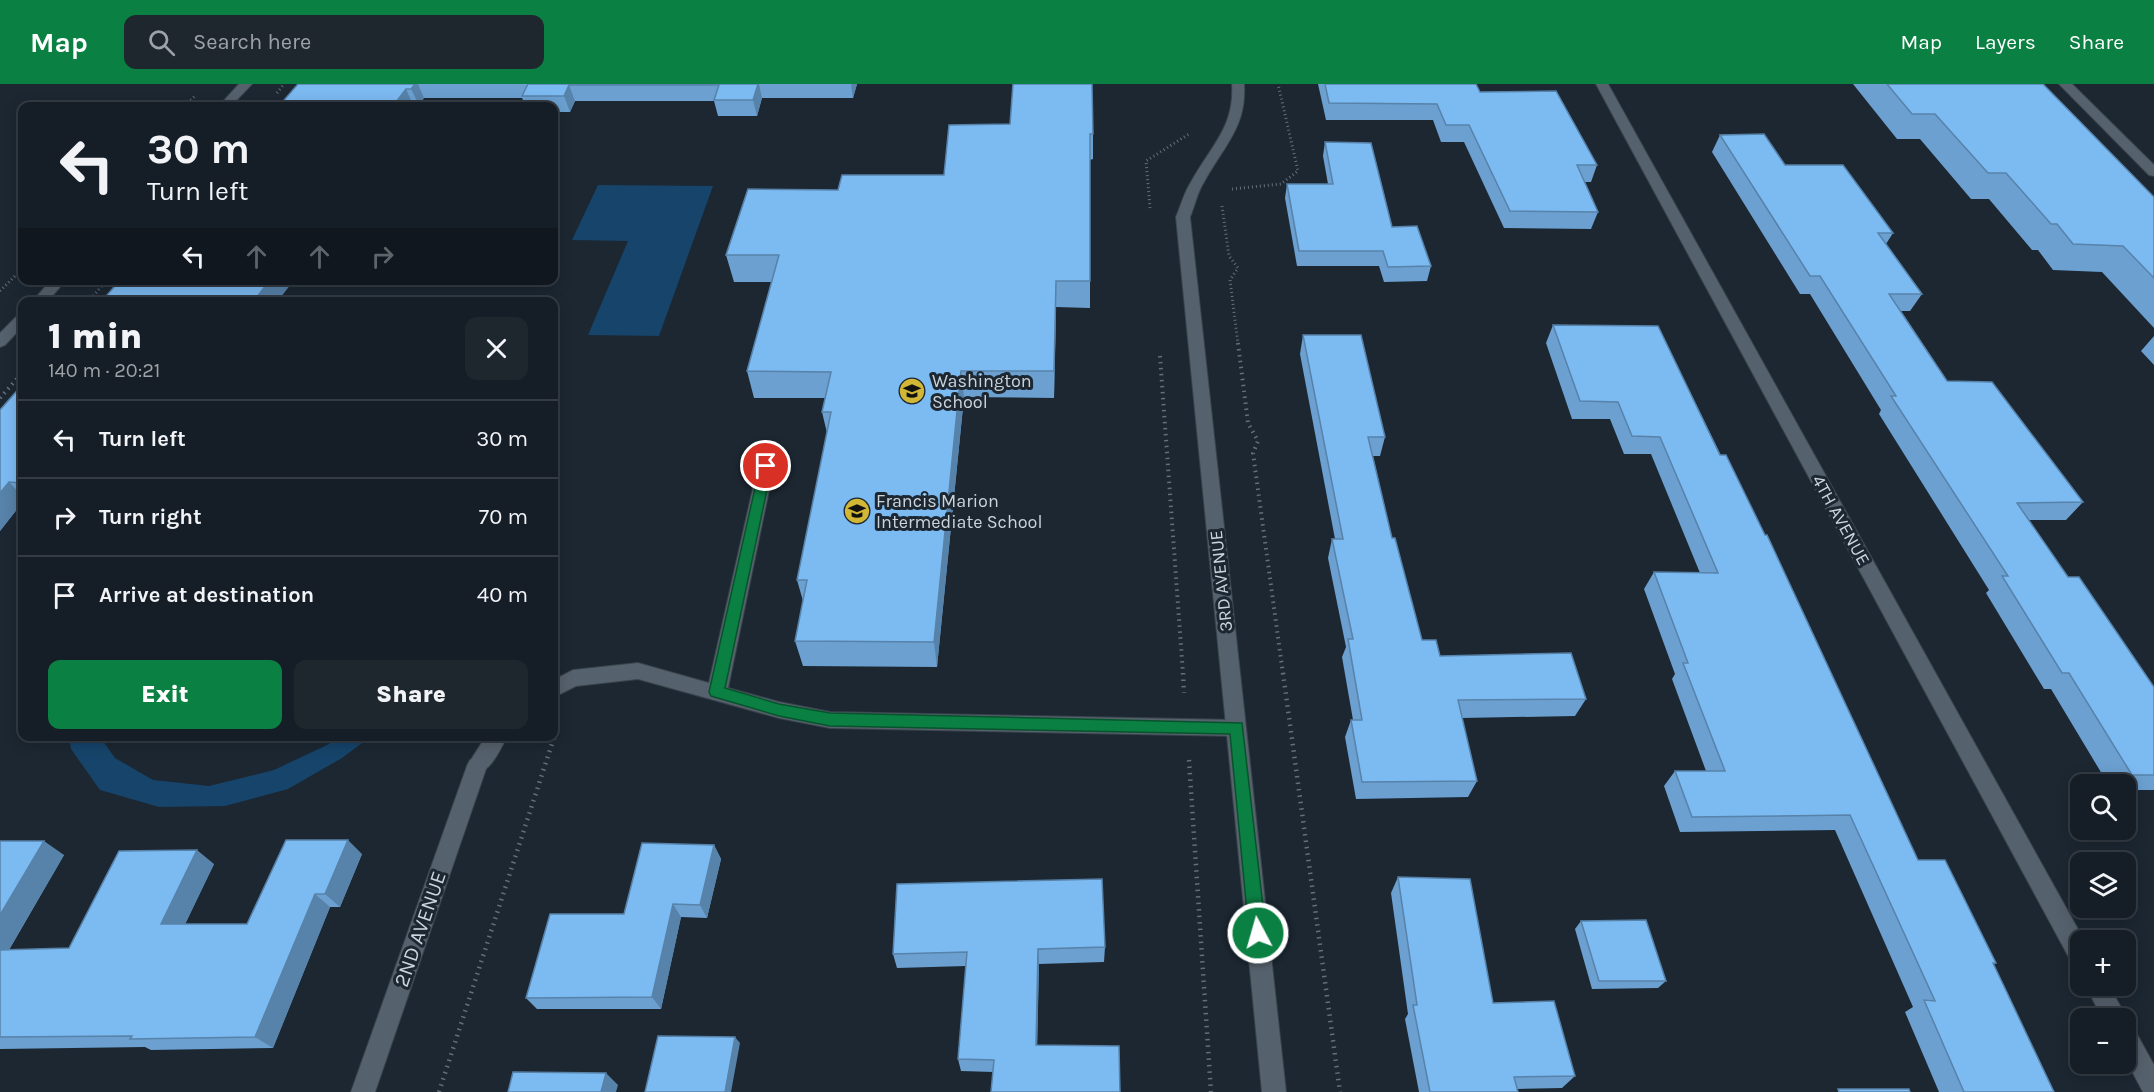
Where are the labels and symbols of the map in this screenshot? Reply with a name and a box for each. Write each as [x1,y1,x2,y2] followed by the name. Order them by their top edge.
[932,370,1032,413] place label: Washington School
[897,376,927,406] school or university icon: Washington School
[740,440,791,491] pin
[1807,471,1875,569] street label: 4TH AVENUE
[876,490,1042,533] place label: Francis Marion Intermediate School
[842,496,872,526] school or university icon: Francis Marion Intermediate School
[1205,529,1237,633] street label: 3RD AVENUE
[389,868,451,990] street label: 2ND AVENUE
[1226,901,1290,965] position arrow

